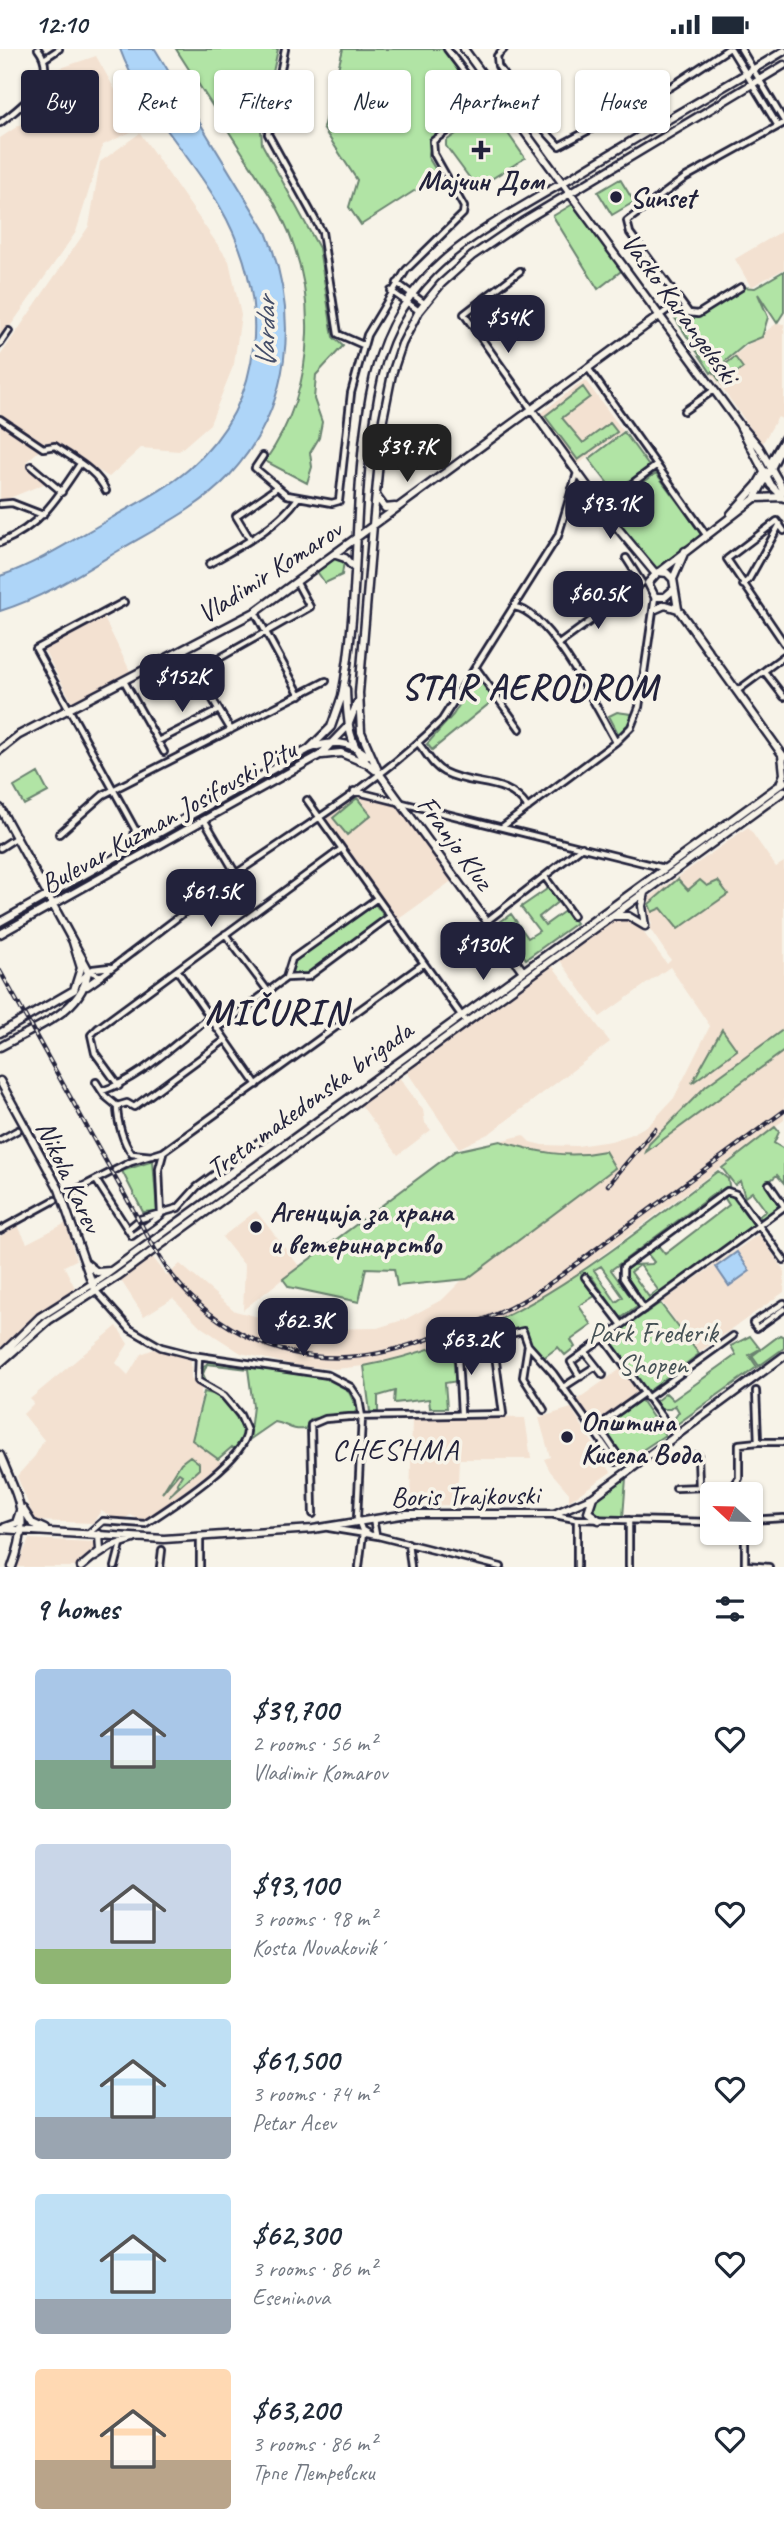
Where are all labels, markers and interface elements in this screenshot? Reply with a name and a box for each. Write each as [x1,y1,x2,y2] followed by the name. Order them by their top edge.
[35,8,87,41] text: 12:10
[21,70,99,133] chip: Buy
[113,70,200,133] chip: Rent
[214,70,314,133] chip: Filters
[328,70,411,133] chip: New
[425,70,561,133] chip: Apartment
[575,70,670,133] chip: House
[471,140,491,160] marker: Мајчин Дом
[418,163,546,198] place label: Мајчин Дом
[630,180,700,215] place label: Sunset
[608,189,624,205] marker: Sunset
[614,226,749,394] street label: Vasko Karangeleski
[246,292,284,369] water label: Vardar
[467,295,549,355] pin: $54K
[487,303,529,332] text: $54K
[350,425,464,484] pin: $39.7K
[378,432,436,461] text: $39.7K
[553,482,667,541] pin: $93.1K
[581,489,639,518] text: $93.1K
[191,510,350,631] street label: Vladimir Komarov
[541,571,655,631] pin: $60.5K
[569,579,627,608] text: $60.5K
[133,655,231,714] pin: $152K
[156,662,208,691] text: $152K
[401,665,661,710] district label: STAR AERODROM
[34,731,304,901] street label: Bulevar Kuzman Josifovski Pitu
[410,788,503,898] street label: Franjo Kluz
[154,869,268,929] pin: $61.5K
[182,877,240,906] text: $61.5K
[434,923,532,982] pin: $130K
[456,930,510,959] text: $130K
[205,990,352,1035] district label: MIČURIN
[199,1011,421,1186] street label: Treta makedonska brigada
[29,1115,112,1240] street label: Nikola Karev
[270,1194,455,1261] place label: Агенција за храна и ветеринарство
[248,1219,264,1235] marker: Агенција за храна и ветеринарство
[246,1299,360,1358] pin: $62.3K
[274,1306,332,1335] text: $62.3K
[589,1315,719,1382] park label: Park Frederik Shopen
[414,1317,528,1377] pin: $63.2K
[442,1325,500,1354] text: $63.2K
[581,1404,703,1471] place label: Општина Кисела Вода
[559,1429,575,1445] marker: Општина Кисела Вода
[332,1430,460,1468] district label: CHESHMA
[390,1477,543,1514] street label: Boris Trajkovski
[700,1482,763,1545] north arrow
[700,1482,763,1545] map controls
[35,1590,119,1628] text: 9 homes
[711,1590,749,1628] icon: filters
[252,1691,338,1729] text: $39,700
[91,1697,175,1781] icon: home
[711,1720,749,1758] icon: heart
[252,1729,376,1758] text: 2 rooms · 56 m²
[252,1758,387,1787] text: Vladimir Komarov
[252,1866,339,1904] text: $93,100
[91,1872,175,1956] icon: home
[711,1895,749,1933] icon: heart
[252,1904,376,1933] text: 3 rooms · 98 m²
[252,1933,376,1962] text: Kosta Novakoviḱ
[252,2041,339,2079] text: $61,500
[91,2047,175,2131] icon: home
[711,2070,749,2108] icon: heart
[252,2079,376,2108] text: 3 rooms · 74 m²
[252,2108,336,2137] text: Petar Acev
[252,2216,340,2254] text: $62,300
[91,2222,175,2306] icon: home
[711,2245,749,2283] icon: heart
[252,2254,376,2283] text: 3 rooms · 86 m²
[252,2283,330,2312] text: Eseninova
[252,2391,340,2429] text: $63,200
[91,2397,175,2481] icon: home
[711,2420,749,2458] icon: heart
[252,2429,376,2458] text: 3 rooms · 86 m²
[252,2458,375,2487] text: Трпе Петревски

